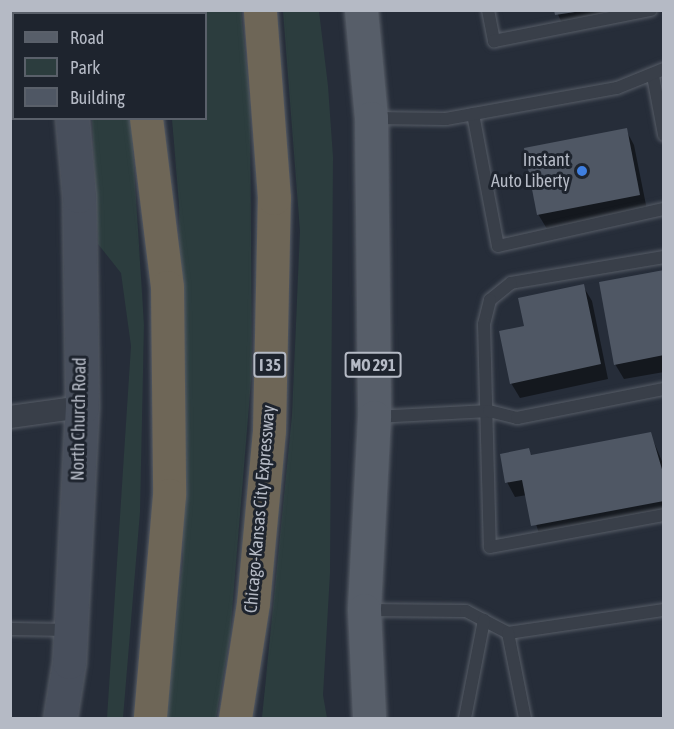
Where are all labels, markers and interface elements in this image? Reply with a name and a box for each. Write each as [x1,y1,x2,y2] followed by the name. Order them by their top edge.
[12,12,207,120] legend
[70,27,104,48] text: Road
[70,57,100,78] text: Park
[70,87,125,108] text: Building
[491,150,570,192] place label: Instant Auto Liberty
[575,164,589,178] marker: Instant Auto Liberty
[252,352,288,378] road number: I 35
[344,352,401,378] road number: MO 291
[67,357,91,481] street label: North Church Road
[240,404,280,614] street label: Chicago-Kansas City Expressway

